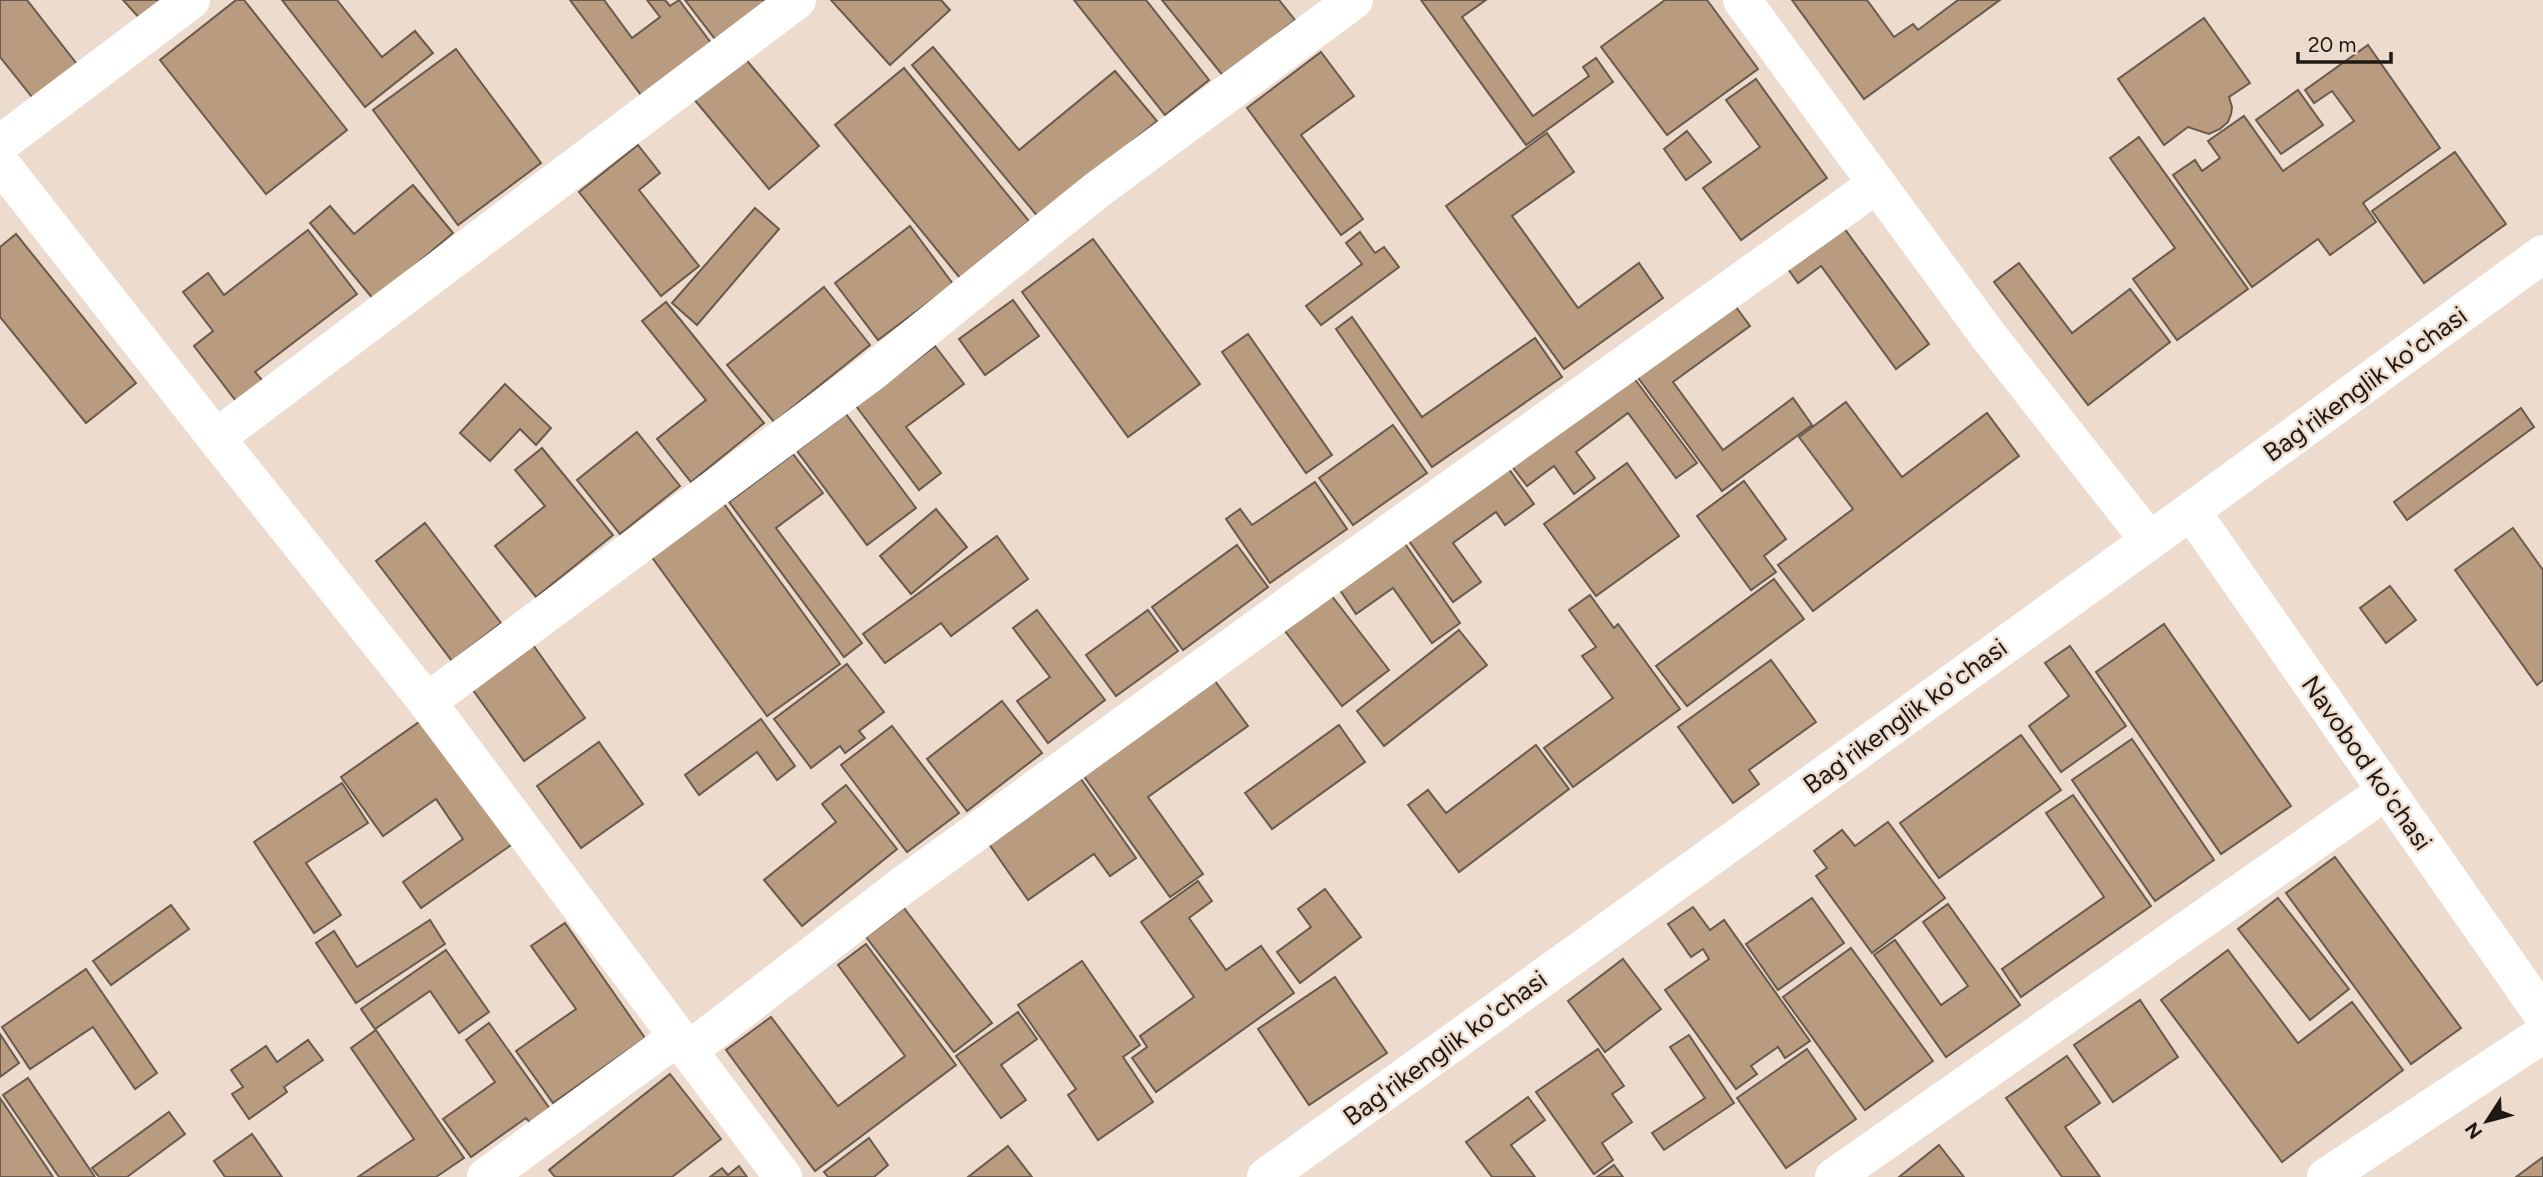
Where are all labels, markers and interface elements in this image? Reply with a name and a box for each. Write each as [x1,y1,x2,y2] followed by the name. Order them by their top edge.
[2298,21,2391,65] scale bar
[2308,32,2356,57] text: 20 m
[2257,299,2473,469] street label: Bag'rikenglik ko'chasi
[1797,631,2013,801] street label: Bag'rikenglik ko'chasi
[2295,669,2439,857] street label: Navobod ko'chasi
[1337,963,1553,1133] street label: Bag'rikenglik ko'chasi
[2452,1086,2522,1156] north arrow
[2460,1118,2487,1143] text: N

